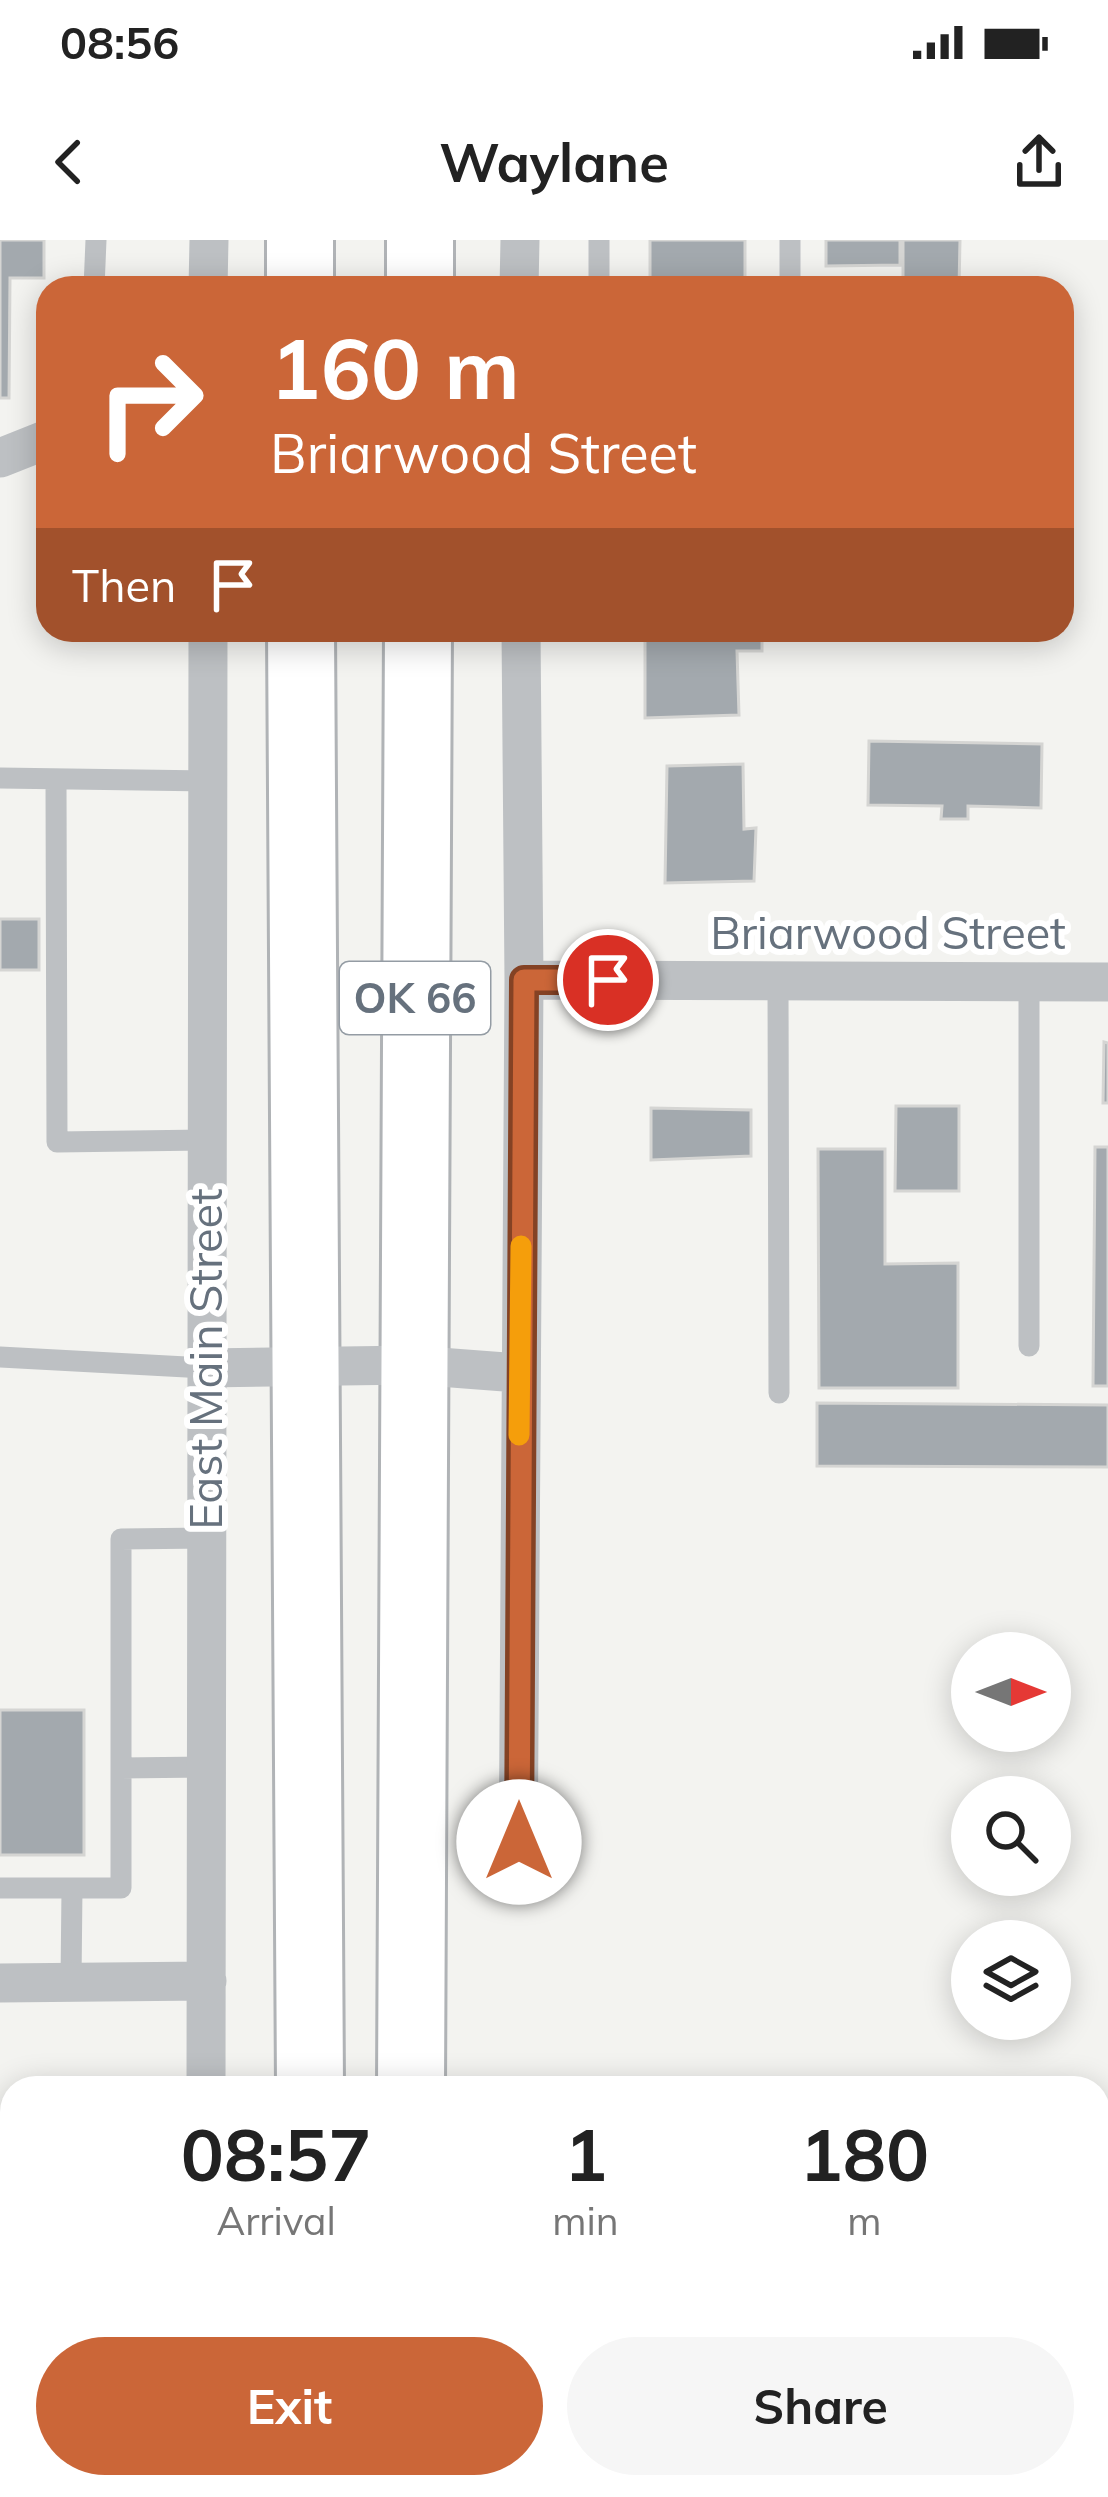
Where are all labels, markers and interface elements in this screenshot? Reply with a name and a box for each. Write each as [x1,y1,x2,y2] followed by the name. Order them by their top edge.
[60,14,179,70] text: 08:56
[439,128,669,196] text: Waylane
[36,129,102,195] icon: back
[1006,129,1072,195] icon: share
[270,315,520,420] text: 160 m
[72,324,228,480] icon: right
[270,419,697,487] text: Briarwood Street
[200,552,266,618] icon: arrive
[72,557,176,613] text: Then
[710,904,1066,960] street label: Briarwood Street
[557,929,659,1031] pin
[575,947,641,1013] icon: arrive
[340,962,490,1034] road number: OK 66
[177,1188,233,1530] street label: East Main Street
[951,1632,1071,1752] north arrow
[951,1632,1071,2040] map controls
[951,1776,1071,1896] button: search
[456,1779,582,1905] position arrow
[951,1920,1071,2040] button: layers
[181,2109,371,2199] text: 08:57
[564,2109,607,2199] text: 1
[800,2109,929,2199] text: 180
[217,2196,336,2245] text: Arrival
[552,2196,619,2245] text: min
[847,2196,881,2245] text: m
[36,2337,543,2475] button: Exit
[567,2337,1074,2475] button: Share

